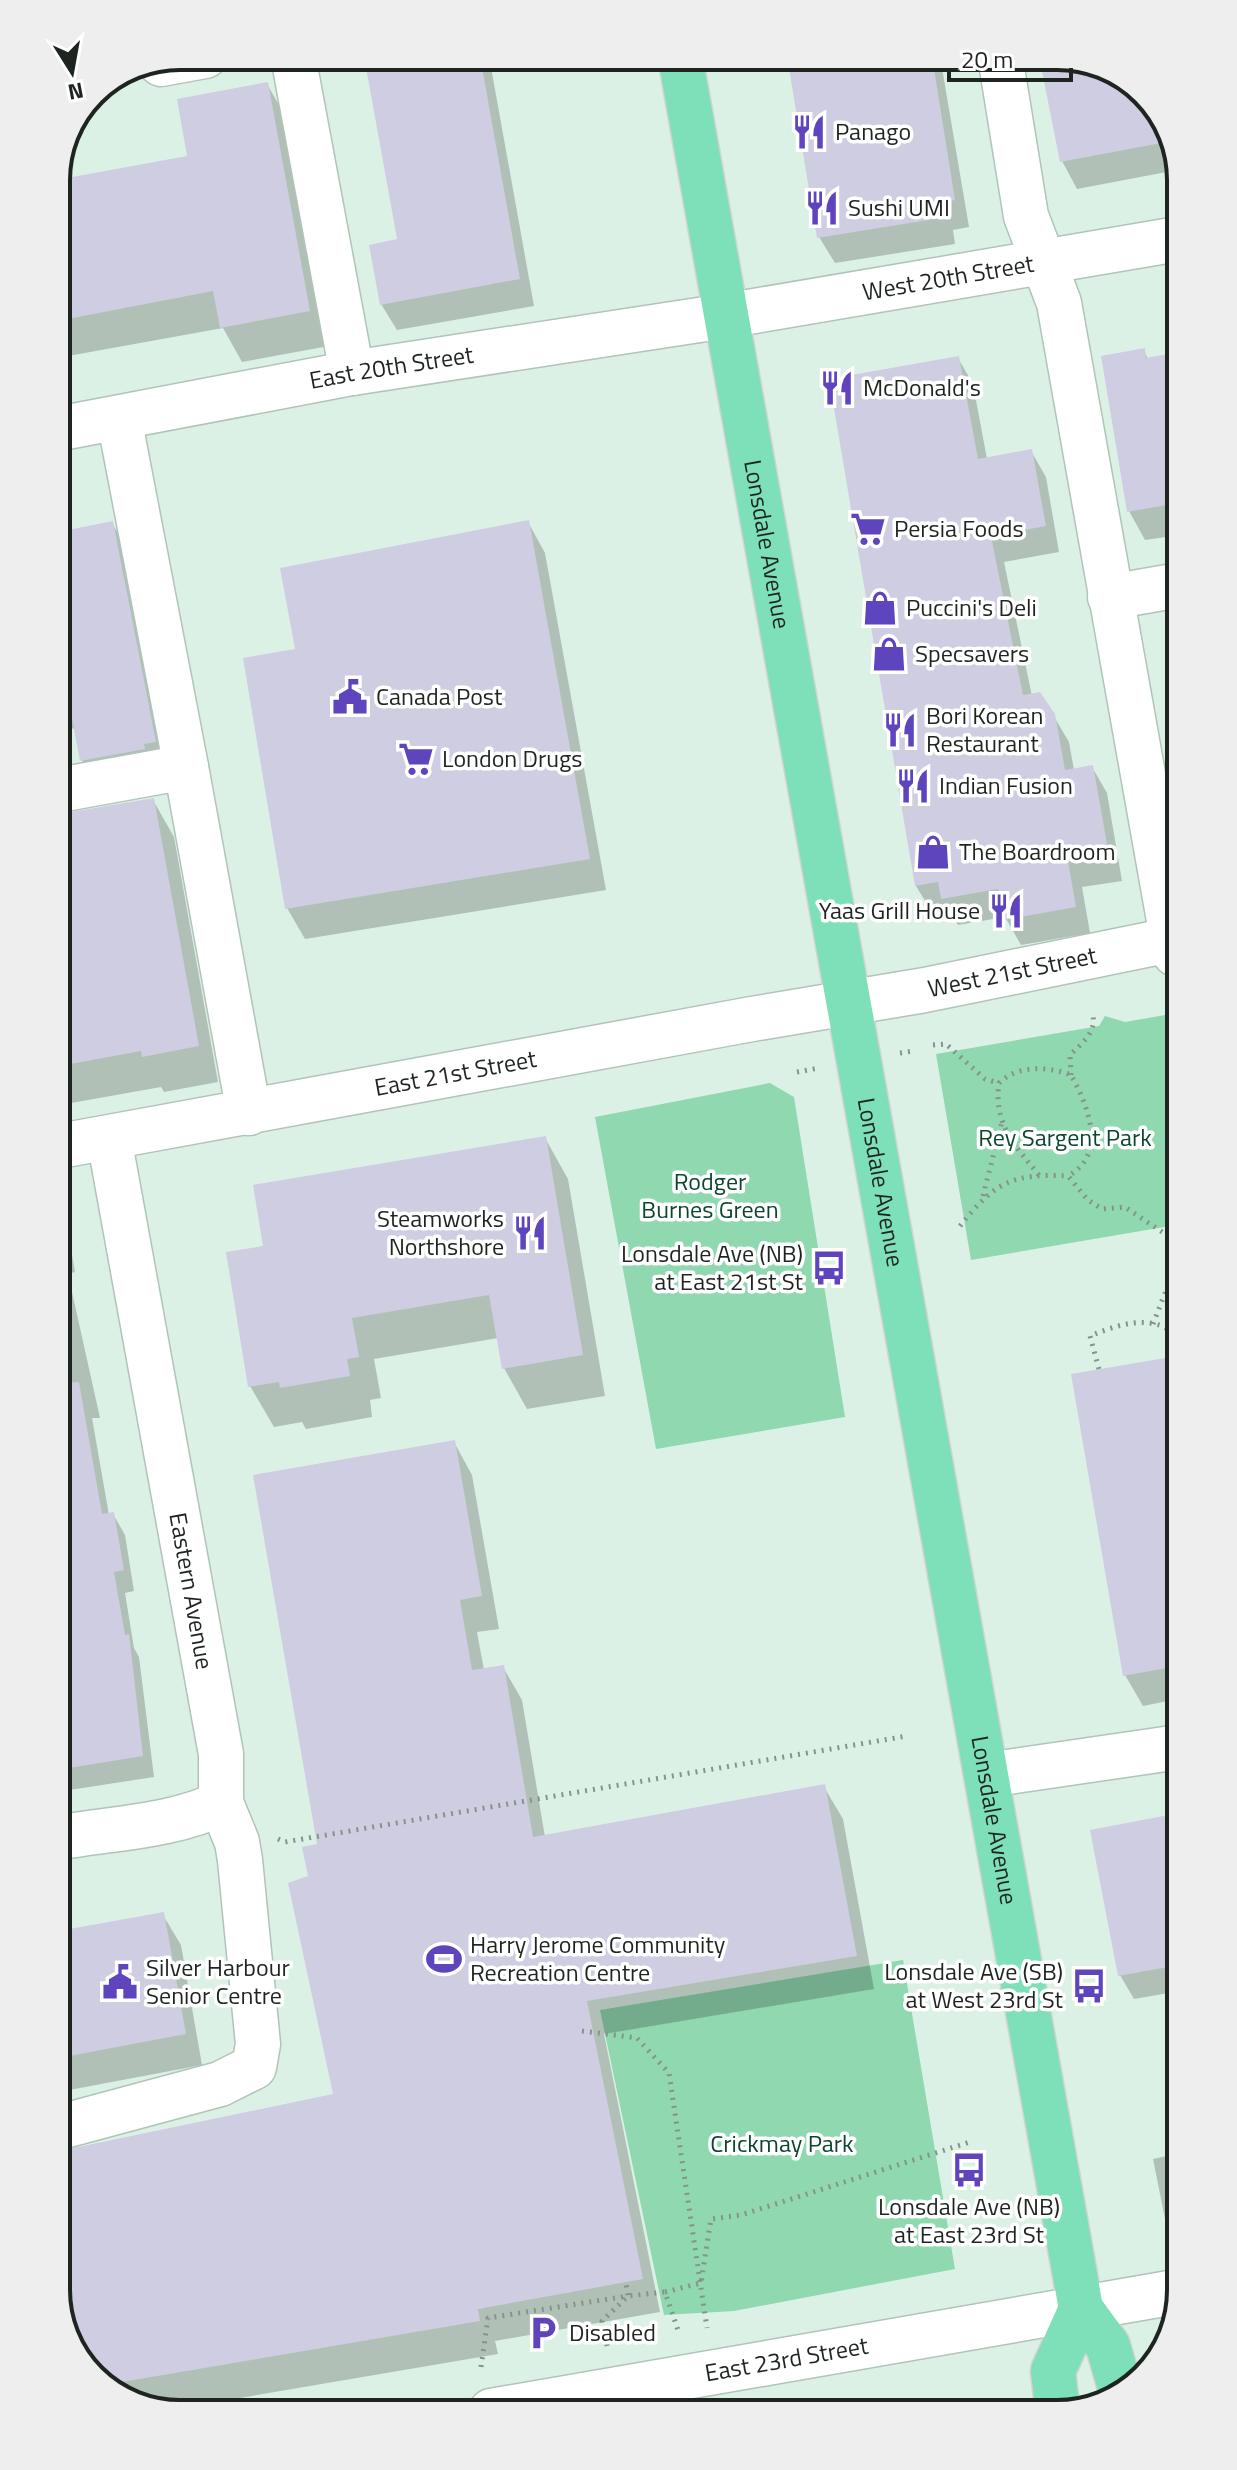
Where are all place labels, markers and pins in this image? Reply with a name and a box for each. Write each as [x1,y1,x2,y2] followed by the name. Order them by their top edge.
[790,113,828,151] restaurant icon: Panago
[835,113,911,149] place label: Panago
[803,189,841,227] restaurant icon: Sushi UMI
[848,189,950,225] place label: Sushi UMI
[818,369,856,407] restaurant icon: McDonald's
[863,369,981,405] place label: McDonald's
[849,510,887,548] supermarket icon: Persia Foods
[894,510,1024,546] place label: Persia Foods
[861,589,899,627] shop icon: Puccini's Deli
[906,589,1037,625] place label: Puccini's Deli
[870,635,908,673] shop icon: Specsavers
[915,635,1029,671] place label: Specsavers
[331,678,369,716] public building icon: Canada Post
[376,678,503,714] place label: Canada Post
[926,697,1043,761] place label: Bori Korean Restaurant
[881,711,919,749] restaurant icon: Bori Korean Restaurant
[397,740,435,778] supermarket icon: London Drugs
[442,740,583,776] place label: London Drugs
[894,767,932,805] restaurant icon: Indian Fusion
[939,767,1073,803] place label: Indian Fusion
[914,833,952,871] shop icon: The Boardroom
[959,833,1116,869] place label: The Boardroom
[819,892,980,928] place label: Yaas Grill House
[987,892,1025,930] restaurant icon: Yaas Grill House
[377,1200,504,1264] place label: Steamworks Northshore
[511,1214,549,1252] restaurant icon: Steamworks Northshore
[621,1235,804,1299] place label: Lonsdale Ave (NB) at East 21st St
[810,1249,848,1287] bus stop icon: Lonsdale Ave (NB) at East 21st St
[470,1926,726,1990] place label: Harry Jerome Community Recreation Centre
[425,1940,463,1978] sports icon: Harry Jerome Community Recreation Centre
[146,1949,290,2013] place label: Silver Harbour Senior Centre
[884,1953,1064,2017] place label: Lonsdale Ave (SB) at West 23rd St
[101,1963,139,2001] public building icon: Silver Harbour Senior Centre
[1070,1967,1108,2005] bus stop icon: Lonsdale Ave (SB) at West 23rd St
[950,2151,988,2189] bus stop icon: Lonsdale Ave (NB) at East 23rd St
[878,2188,1060,2252] place label: Lonsdale Ave (NB) at East 23rd St
[524,2314,562,2352] parking icon: Disabled
[569,2314,656,2350] place label: Disabled

